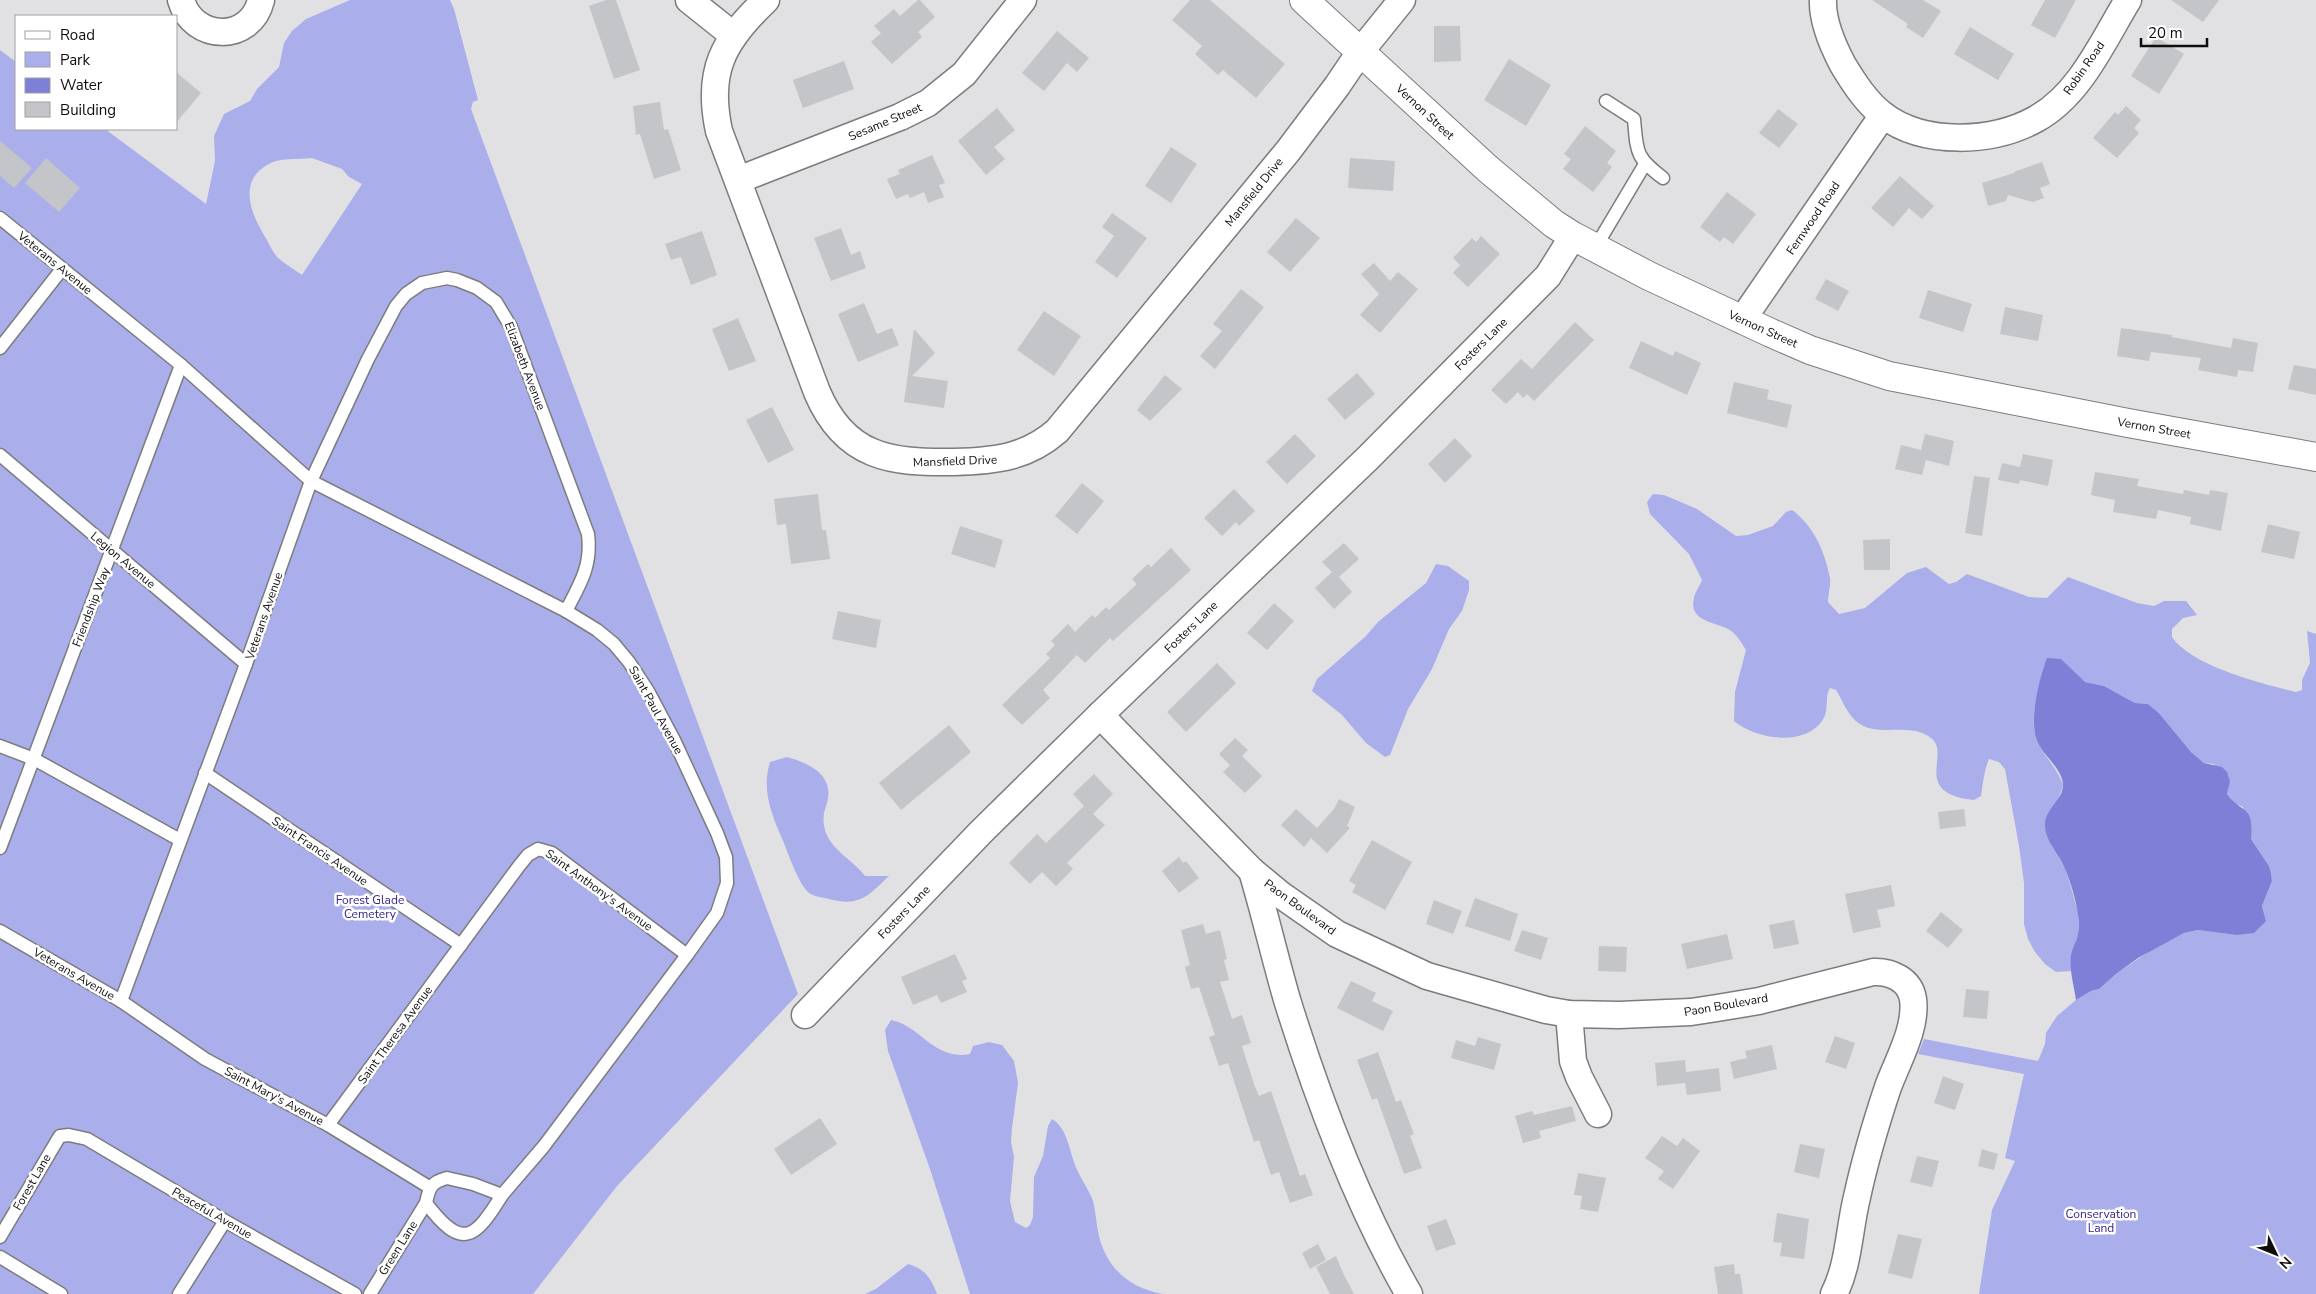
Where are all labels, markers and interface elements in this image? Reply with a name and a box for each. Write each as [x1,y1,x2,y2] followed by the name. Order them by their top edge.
[15,15,178,130] legend
[2141,15,2207,47] scale bar
[2148,23,2183,43] text: 20 m
[60,25,95,45] text: Road
[2060,38,2108,98] street label: Robin Road
[60,50,90,70] text: Park
[60,75,103,95] text: Water
[1392,80,1458,144] street label: Vernon Street
[846,99,925,145] street label: Sesame Street
[60,100,116,120] text: Building
[1221,154,1287,230] street label: Mansfield Drive
[1783,178,1843,258] street label: Fernwood Road
[14,227,96,298] street label: Veterans Avenue
[1725,306,1801,352] street label: Vernon Street
[1451,314,1511,374] street label: Fosters Lane
[501,319,549,413] street label: Elizabeth Avenue
[2115,413,2193,442] street label: Vernon Street
[913,452,997,470] street label: Mansfield Drive
[87,528,159,592] street label: Legion Avenue
[68,564,114,649] street label: Friendship Way
[241,570,286,663] street label: Veterans Avenue
[1161,597,1221,657] street label: Fosters Lane
[625,663,687,757] street label: Saint Paul Avenue
[269,813,371,889] street label: Saint Francis Avenue
[542,846,656,934] street label: Saint Anthony's Avenue
[1261,875,1339,939] street label: Paon Boulevard
[874,882,934,942] street label: Fosters Lane
[336,892,404,922] park label: Forest Glade Cemetery
[29,944,118,1004] street label: Veterans Avenue
[354,983,436,1087] street label: Saint Theresa Avenue
[1683,990,1769,1020] street label: Paon Boulevard
[221,1063,327,1129] street label: Saint Mary's Avenue
[9,1151,55,1213] street label: Forest Lane
[169,1184,255,1242] street label: Peaceful Avenue
[2066,1206,2136,1236] park label: Conservation Land
[375,1218,421,1278] street label: Green Lane
[2251,1229,2301,1279] north arrow
[2275,1252,2296,1273] text: N

